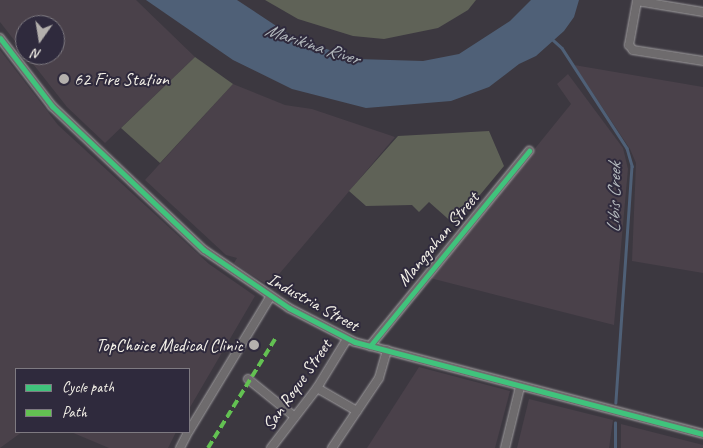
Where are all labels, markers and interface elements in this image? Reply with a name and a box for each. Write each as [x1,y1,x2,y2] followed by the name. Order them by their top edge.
[15,15,65,65] north arrow
[262,19,362,71] water label: Marikina River
[31,45,43,63] text: N
[74,68,170,90] place label: 62 Fire Station
[58,73,70,85] marker: 62 Fire Station
[603,163,627,233] water label: Libis Creek
[392,188,484,290] street label: Manggahan Street
[263,268,363,336] street label: Industria Street
[96,334,243,356] place label: TopChoice Medical Clinic
[257,335,337,435] street label: San Roque Street
[247,338,261,352] marker: TopChoice Medical Clinic
[15,368,190,433] legend
[62,378,114,397] text: Cycle path
[62,403,87,422] text: Path

